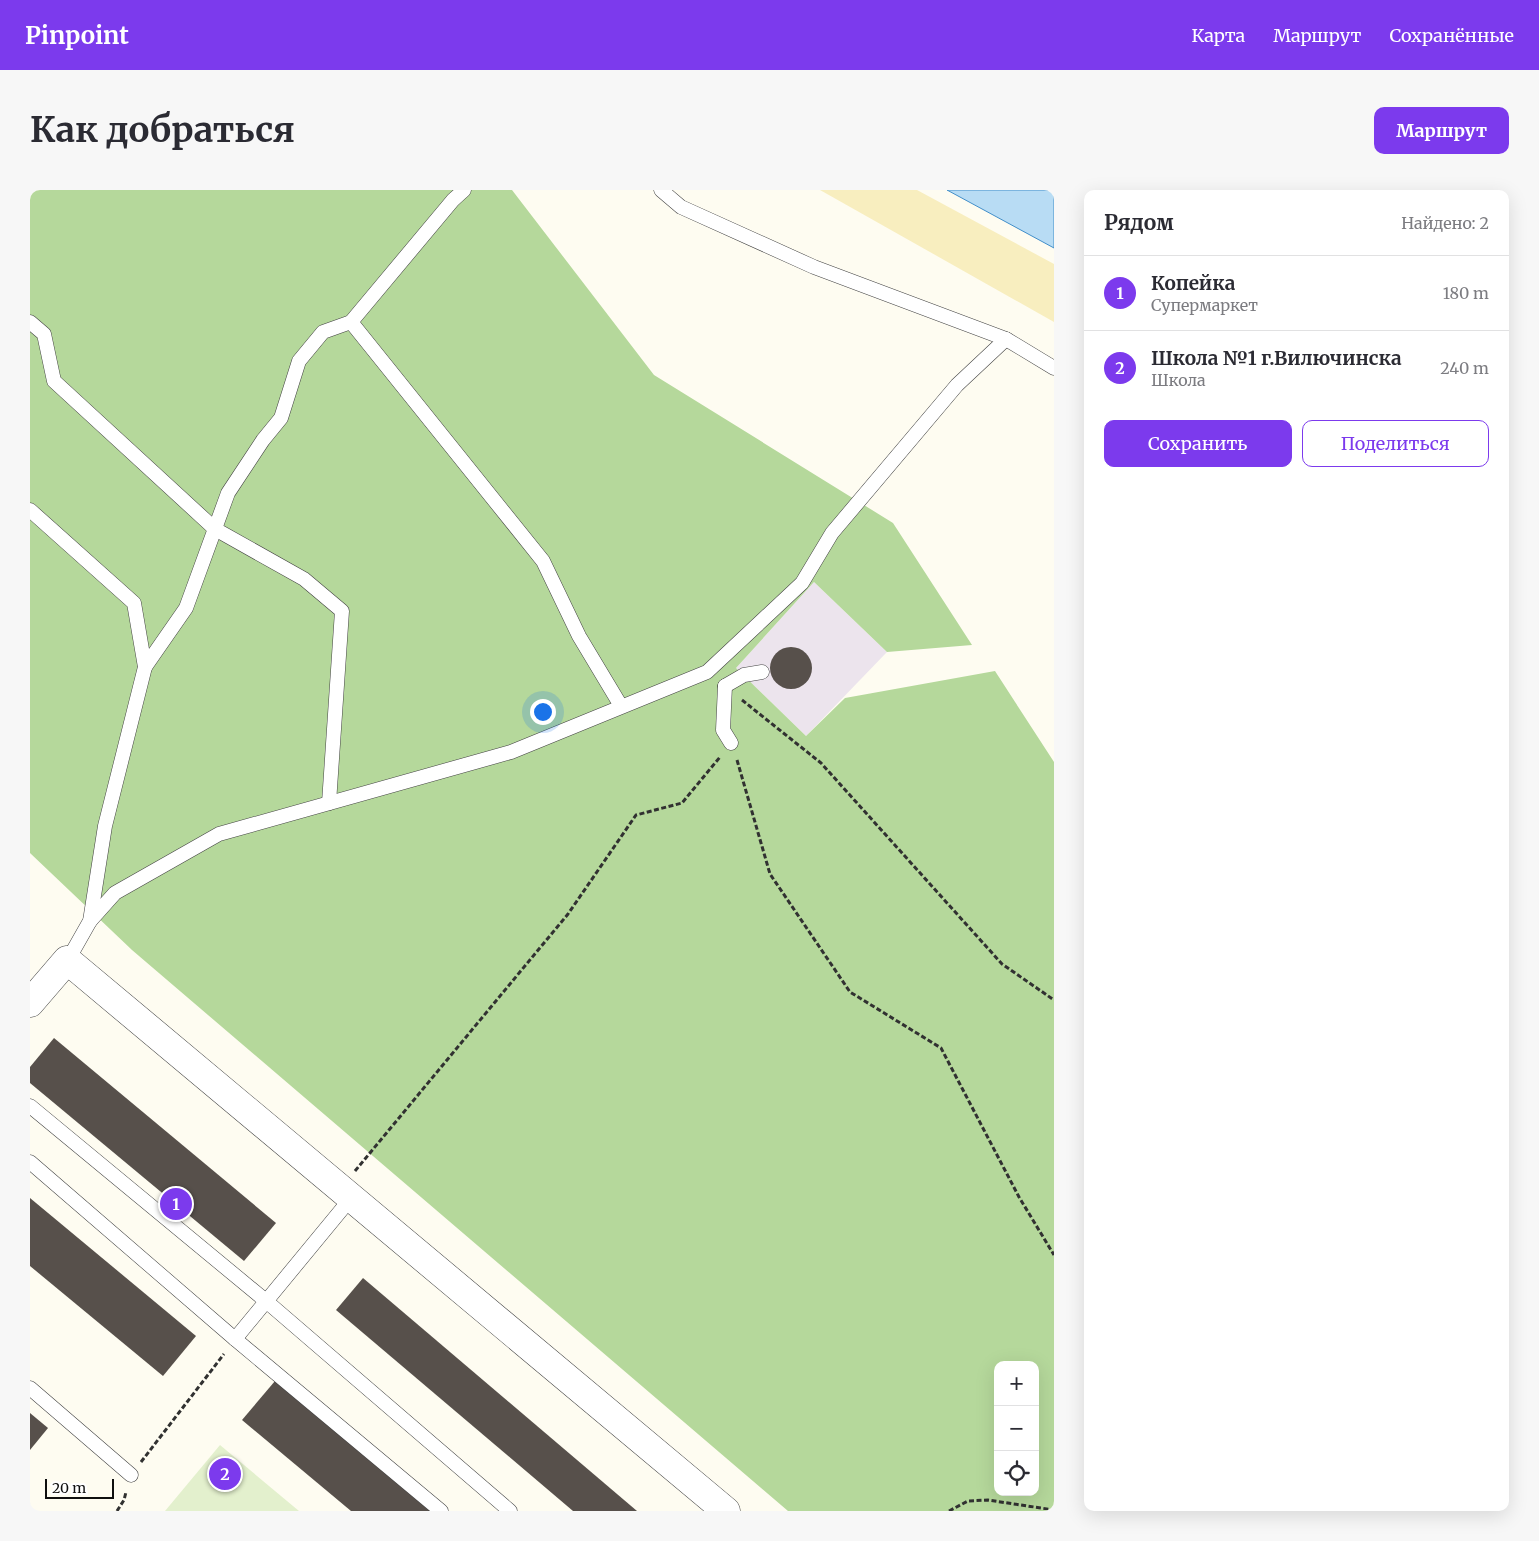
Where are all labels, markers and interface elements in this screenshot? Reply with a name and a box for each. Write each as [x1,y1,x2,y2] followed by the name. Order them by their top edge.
[25,20,129,51] text: Pinpoint
[1192,24,1245,47] text: Карта
[1273,24,1361,47] text: Маршрут
[1389,24,1514,47] text: Сохранённые
[1374,107,1509,154] button: Маршрут
[30,108,295,152] text: Как добраться
[1104,209,1174,236] text: Рядом
[1401,213,1489,233] text: Найдено: 2
[1151,271,1235,295] text: Копейка
[1116,283,1124,303] text: 1
[1443,283,1489,303] text: 180 m
[1151,295,1258,315] text: Супермаркет
[1151,346,1402,370] text: Школа №1 г.Вилючинска
[1115,358,1125,378] text: 2
[1440,358,1489,378] text: 240 m
[1151,370,1206,390] text: Школа
[1104,420,1292,467] button: Сохранить
[1302,420,1489,467] button: Поделиться
[530,699,556,725] your location
[160,1185,192,1223] pin: 1
[994,1361,1039,1496] map controls
[994,1361,1039,1406] button: +
[994,1406,1039,1451] button: −
[994,1451,1039,1496] button: locate
[209,1455,241,1493] pin: 2
[45,1476,114,1499] scale bar
[52,1479,86,1497] text: 20 m

